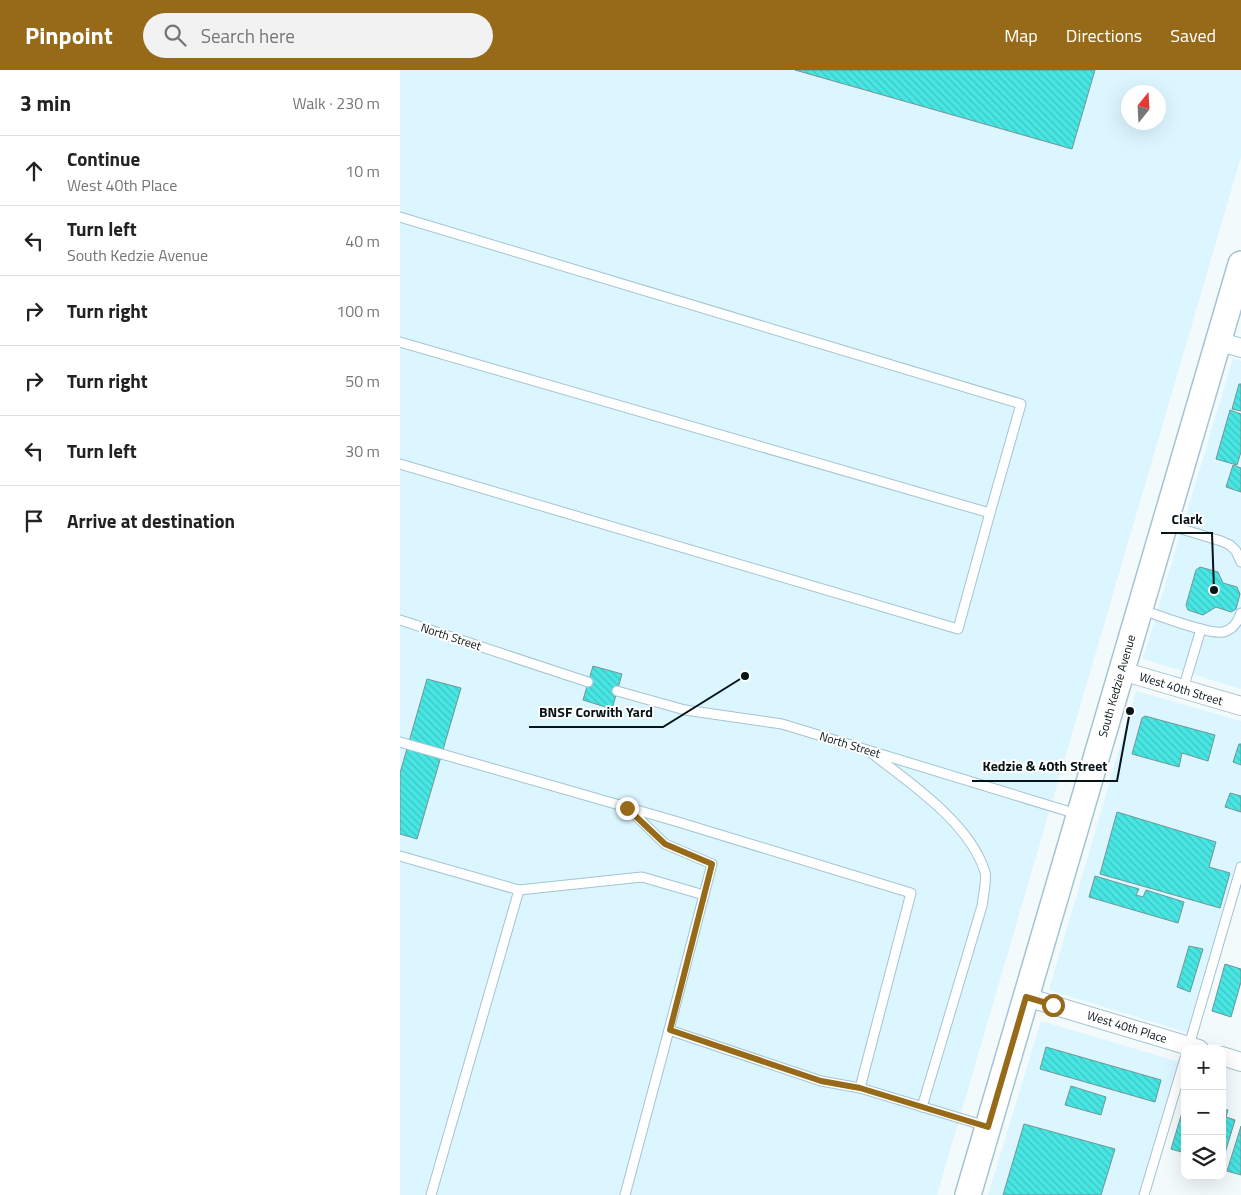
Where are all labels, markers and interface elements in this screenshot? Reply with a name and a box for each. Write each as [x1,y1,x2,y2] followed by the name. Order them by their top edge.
[143,13,493,58] search box
[25,17,113,53] text: Pinpoint
[161,21,189,49] icon: search
[201,21,295,50] text: Search here
[1004,22,1038,49] text: Map
[1066,22,1142,49] text: Directions
[1170,22,1216,49] text: Saved
[1121,85,1166,130] north arrow
[20,87,71,119] text: 3 min
[292,91,380,115] text: Walk · 230 m
[67,144,140,173] text: Continue
[20,157,48,185] icon: ahead
[345,159,380,183] text: 10 m
[67,173,177,197] text: West 40th Place
[67,214,137,243] text: Turn left
[20,227,48,255] icon: left
[345,229,380,253] text: 40 m
[67,243,208,267] text: South Kedzie Avenue
[67,296,148,325] text: Turn right
[20,297,48,325] icon: right
[336,299,380,323] text: 100 m
[67,366,148,395] text: Turn right
[20,367,48,395] icon: right
[345,369,380,393] text: 50 m
[67,436,137,465] text: Turn left
[20,437,48,465] icon: left
[345,439,380,463] text: 30 m
[1161,504,1212,533] callout: Clark
[67,506,235,535] text: Arrive at destination
[20,507,48,535] icon: arrive
[1172,508,1203,529] text: Clark
[418,618,485,656] street label: North Street
[1093,632,1140,739] street label: South Kedzie Avenue
[1137,667,1226,710] street label: West 40th Street
[529,698,663,727] callout: BNSF Corwith Yard
[539,701,653,722] text: BNSF Corwith Yard
[817,726,884,763] street label: North Street
[972,752,1117,781] callout: Kedzie & 40th Street
[983,755,1107,776] text: Kedzie & 40th Street
[616,797,639,820] route end
[1042,994,1065,1017] route start
[1085,1005,1169,1048] street label: West 40th Place
[1181,1045,1226,1180] map controls
[1181,1045,1226,1090] button: +
[1181,1090,1226,1135] button: −
[1181,1135,1226,1180] button: layers

